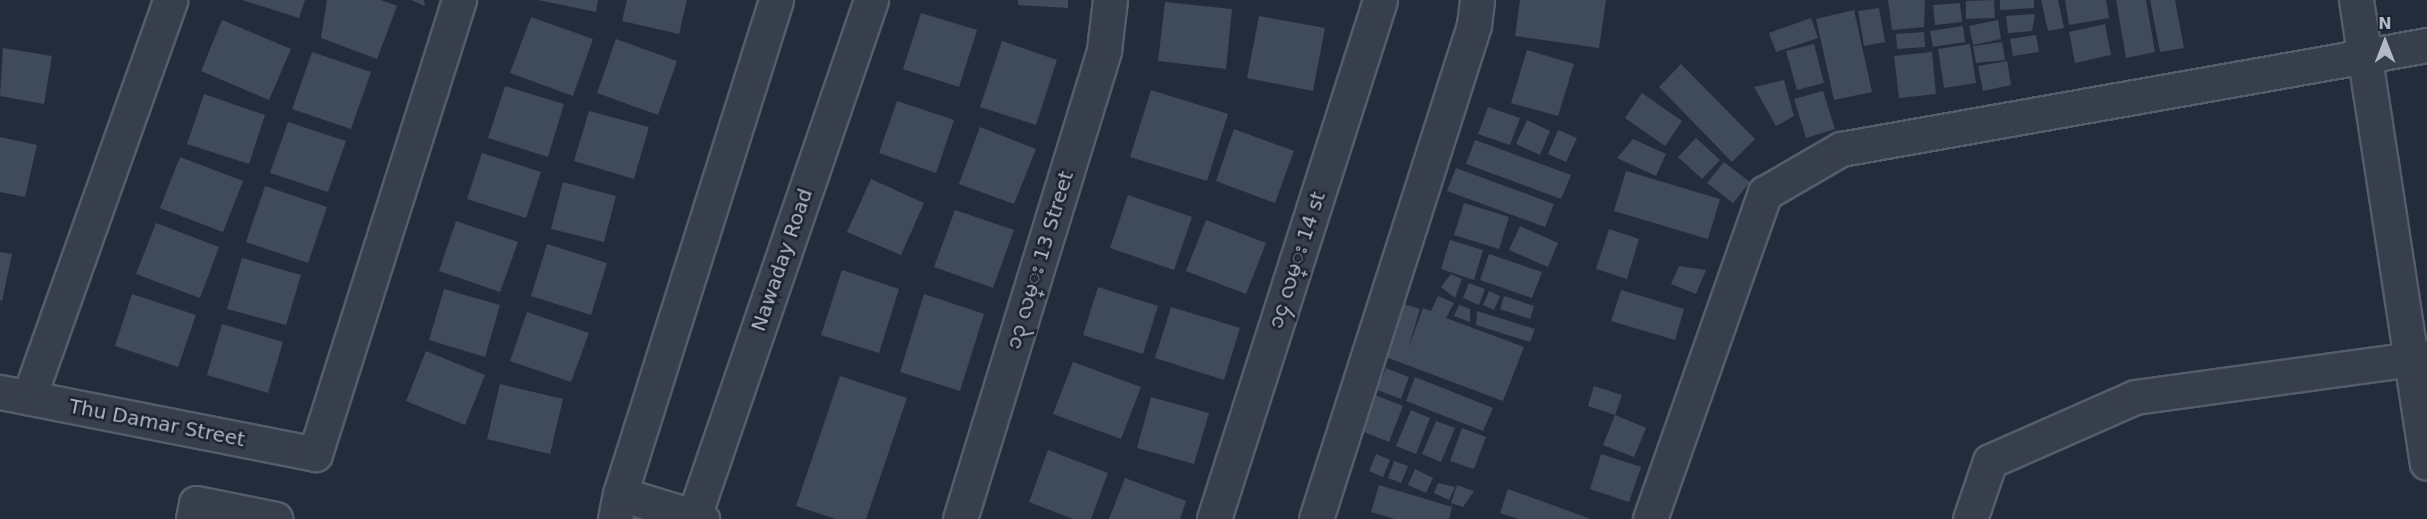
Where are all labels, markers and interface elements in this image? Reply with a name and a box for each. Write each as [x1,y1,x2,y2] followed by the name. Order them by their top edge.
[2355,12,2415,72] north arrow
[2378,14,2392,33] text: N
[1001,168,1079,352] street label: ၁၃ လမ္း 13 Street
[746,186,818,334] street label: Nawaday Road
[1264,189,1330,331] street label: ၁၄ လမ္း 14 st
[67,394,247,452] street label: Thu Damar Street

